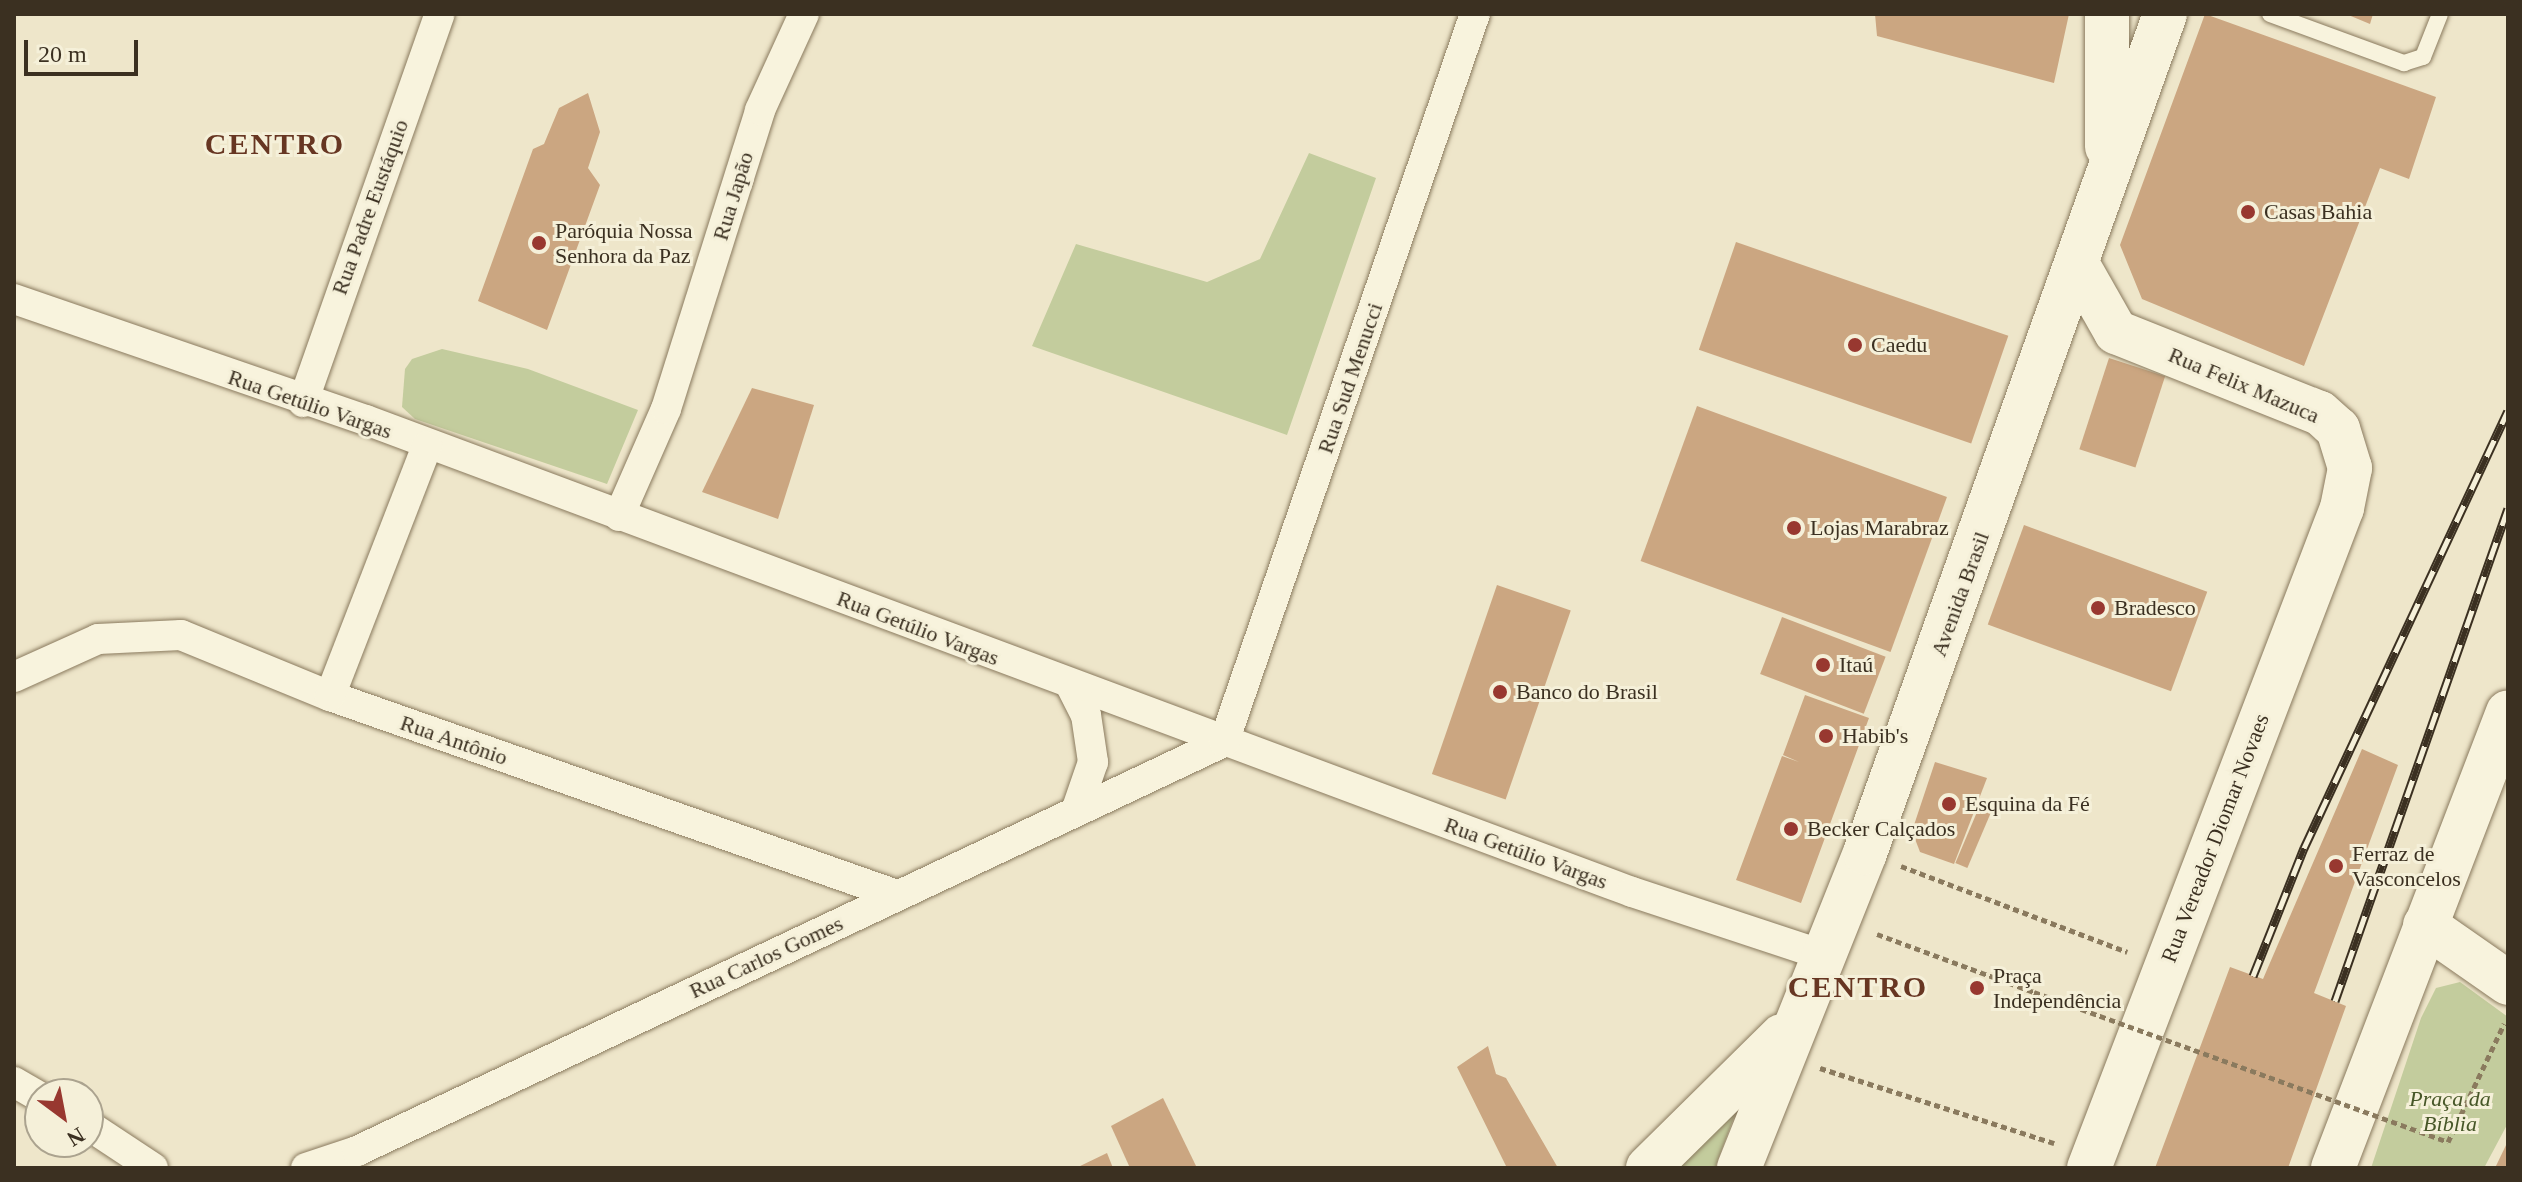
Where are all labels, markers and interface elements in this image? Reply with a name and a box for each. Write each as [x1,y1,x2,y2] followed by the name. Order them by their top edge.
[28,24,142,74] scale bar
[38,41,87,67] text: 20 m
[326,116,414,298] street label: Rua Padre Eustáquio
[205,126,345,162] district label: CENTRO
[707,149,759,243] street label: Rua Japão
[2264,199,2372,225] place label: Casas Bahia
[2239,203,2257,221] marker: Casas Bahia
[555,217,692,268] place label: Paróquia Nossa Senhora da Paz
[530,234,548,252] marker: Paróquia Nossa Senhora da Paz
[1312,299,1388,457] street label: Rua Sud Menucci
[1871,332,1927,358] place label: Caedu
[1846,336,1864,354] marker: Caedu
[2165,341,2323,429] street label: Rua Felix Mazuca
[224,364,396,444] street label: Rua Getúlio Vargas
[1810,515,1949,541] place label: Lojas Marabraz
[1785,519,1803,537] marker: Lojas Marabraz
[1925,528,1995,660] street label: Avenida Brasil
[833,585,1003,671] street label: Rua Getúlio Vargas
[2114,595,2196,621] place label: Bradesco
[2089,599,2107,617] marker: Bradesco
[1839,652,1873,678] place label: Itaú
[1814,656,1832,674] marker: Itaú
[1516,679,1658,705] place label: Banco do Brasil
[1491,683,1509,701] marker: Banco do Brasil
[396,709,512,771] street label: Rua Antônio
[2155,710,2275,966] street label: Rua Vereador Diomar Novaes
[1842,723,1908,749] place label: Habib's
[1817,727,1835,745] marker: Habib's
[1965,791,2090,817] place label: Esquina da Fé
[1940,795,1958,813] marker: Esquina da Fé
[1441,811,1611,895] street label: Rua Getúlio Vargas
[1807,816,1955,842] place label: Becker Calçados
[1782,820,1800,838] marker: Becker Calçados
[2352,840,2461,892] place label: Ferraz de Vasconcelos
[2327,857,2345,875] marker: Ferraz de Vasconcelos
[685,910,847,1004] street label: Rua Carlos Gomes
[1993,962,2121,1014] place label: Praça Independência
[1788,969,1928,1005] district label: CENTRO
[1968,979,1986,997] marker: Praça Independência
[24,1078,104,1158] north arrow
[2409,1085,2491,1136] park label: Praça da Bíblia
[63,1122,89,1152] text: N

